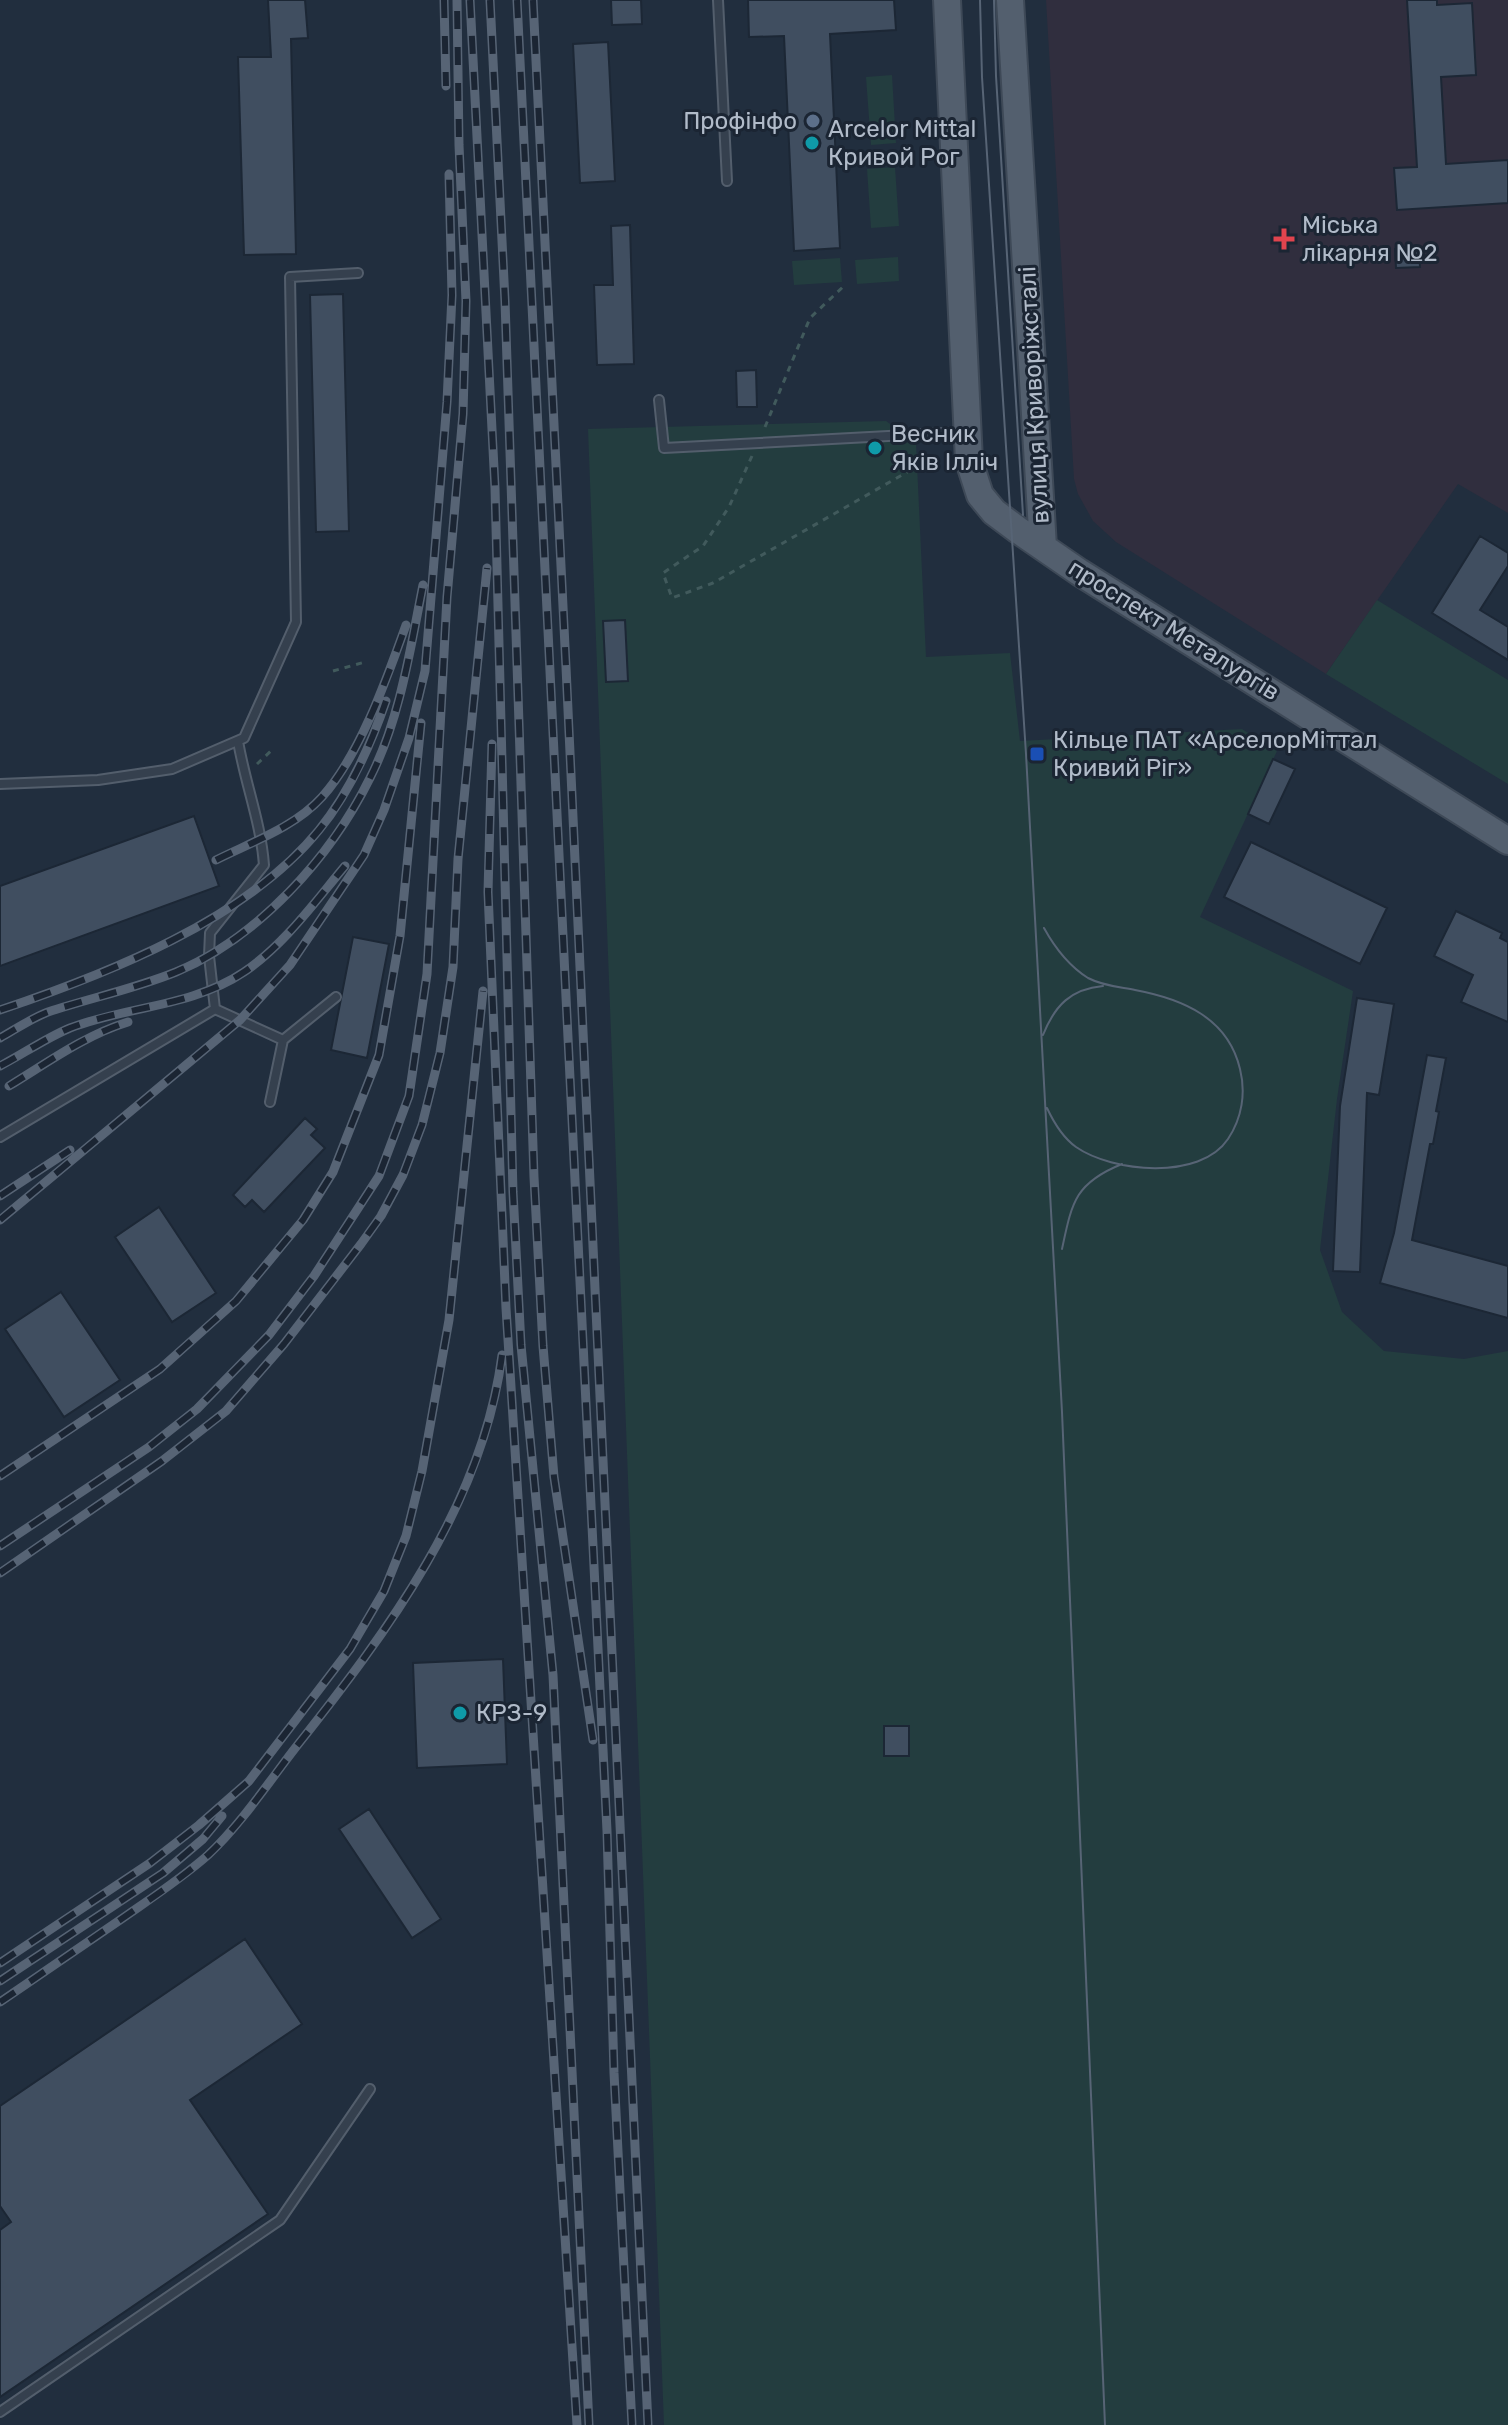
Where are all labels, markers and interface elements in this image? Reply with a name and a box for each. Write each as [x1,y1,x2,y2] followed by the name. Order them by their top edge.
[683,107,797,135] place label: Профінфо
[804,112,822,130] marker: Профінфо
[828,115,976,171] place label: Arcelor Mittal Кривой Рог
[803,134,821,152] marker: Arcelor Mittal Кривой Рог
[1302,211,1438,267] place label: Міська лікарня №2
[1273,228,1295,250] marker: Міська лікарня №2
[1013,266,1055,524] street label: вулиця Криворіжсталі
[891,420,998,476] place label: Весник Яків Ілліч
[866,439,884,457] marker: Весник Яків Ілліч
[1063,554,1285,706] street label: проспект Металургів
[1053,726,1377,782] place label: Кільце ПАТ «АрселорМіттал Кривий Ріг»
[1028,745,1046,763] marker: Кільце ПАТ «АрселорМіттал Кривий Ріг»
[476,1699,547,1727] place label: КРЗ-9
[451,1704,469,1722] marker: КРЗ-9

